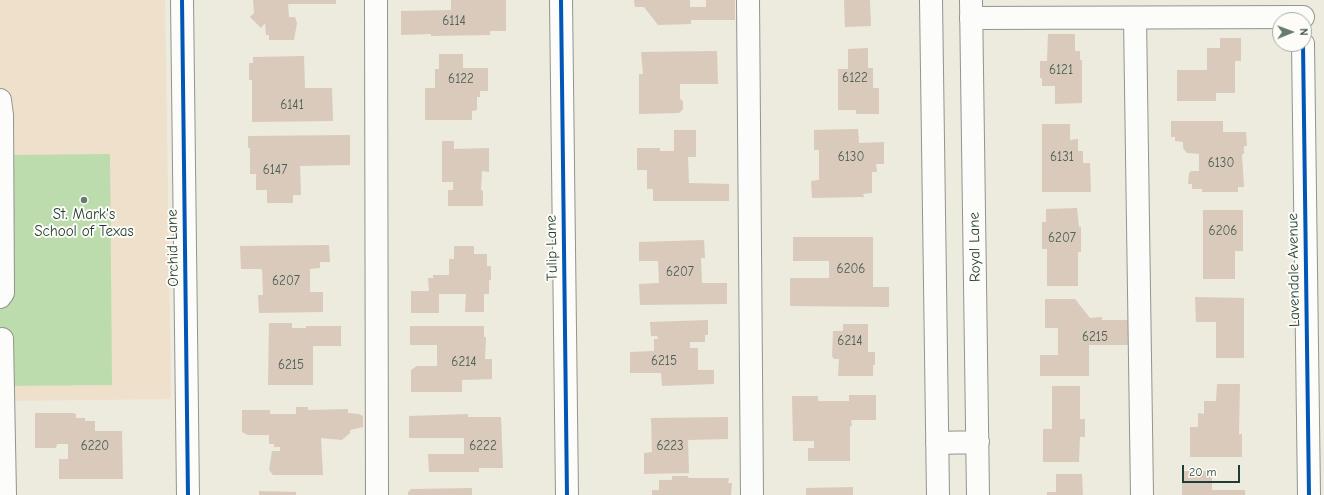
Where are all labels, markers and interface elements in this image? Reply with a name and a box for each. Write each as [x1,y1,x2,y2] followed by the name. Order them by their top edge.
[1272,12,1312,52] north arrow
[442,13,466,29] house number: 6114
[1297,28,1310,36] text: N
[1049,62,1073,78] house number: 6121
[842,70,868,86] house number: 6122
[448,71,474,87] house number: 6122
[280,97,304,113] house number: 6141
[838,149,864,165] house number: 6130
[1050,149,1074,165] house number: 6131
[1208,155,1234,171] house number: 6130
[263,162,287,178] house number: 6147
[79,195,89,205] marker: St. Mark's School of Texas
[34,206,134,241] place label: St. Mark's School of Texas
[163,209,183,287] street label: Orchid Lane
[965,212,985,282] street label: Royal Lane
[1284,213,1304,327] street label: Lavendale Avenue
[542,215,562,281] street label: Tulip Lane
[1209,223,1237,239] house number: 6206
[1048,230,1076,246] house number: 6207
[837,261,865,277] house number: 6206
[666,264,694,280] house number: 6207
[272,273,300,289] house number: 6207
[1082,329,1108,345] house number: 6215
[837,333,863,349] house number: 6214
[651,353,677,369] house number: 6215
[451,354,477,370] house number: 6214
[278,357,304,373] house number: 6215
[81,438,109,454] house number: 6220
[469,438,497,454] house number: 6222
[656,438,684,454] house number: 6223
[1184,457,1242,483] scale bar
[1189,465,1217,479] text: 20 m

